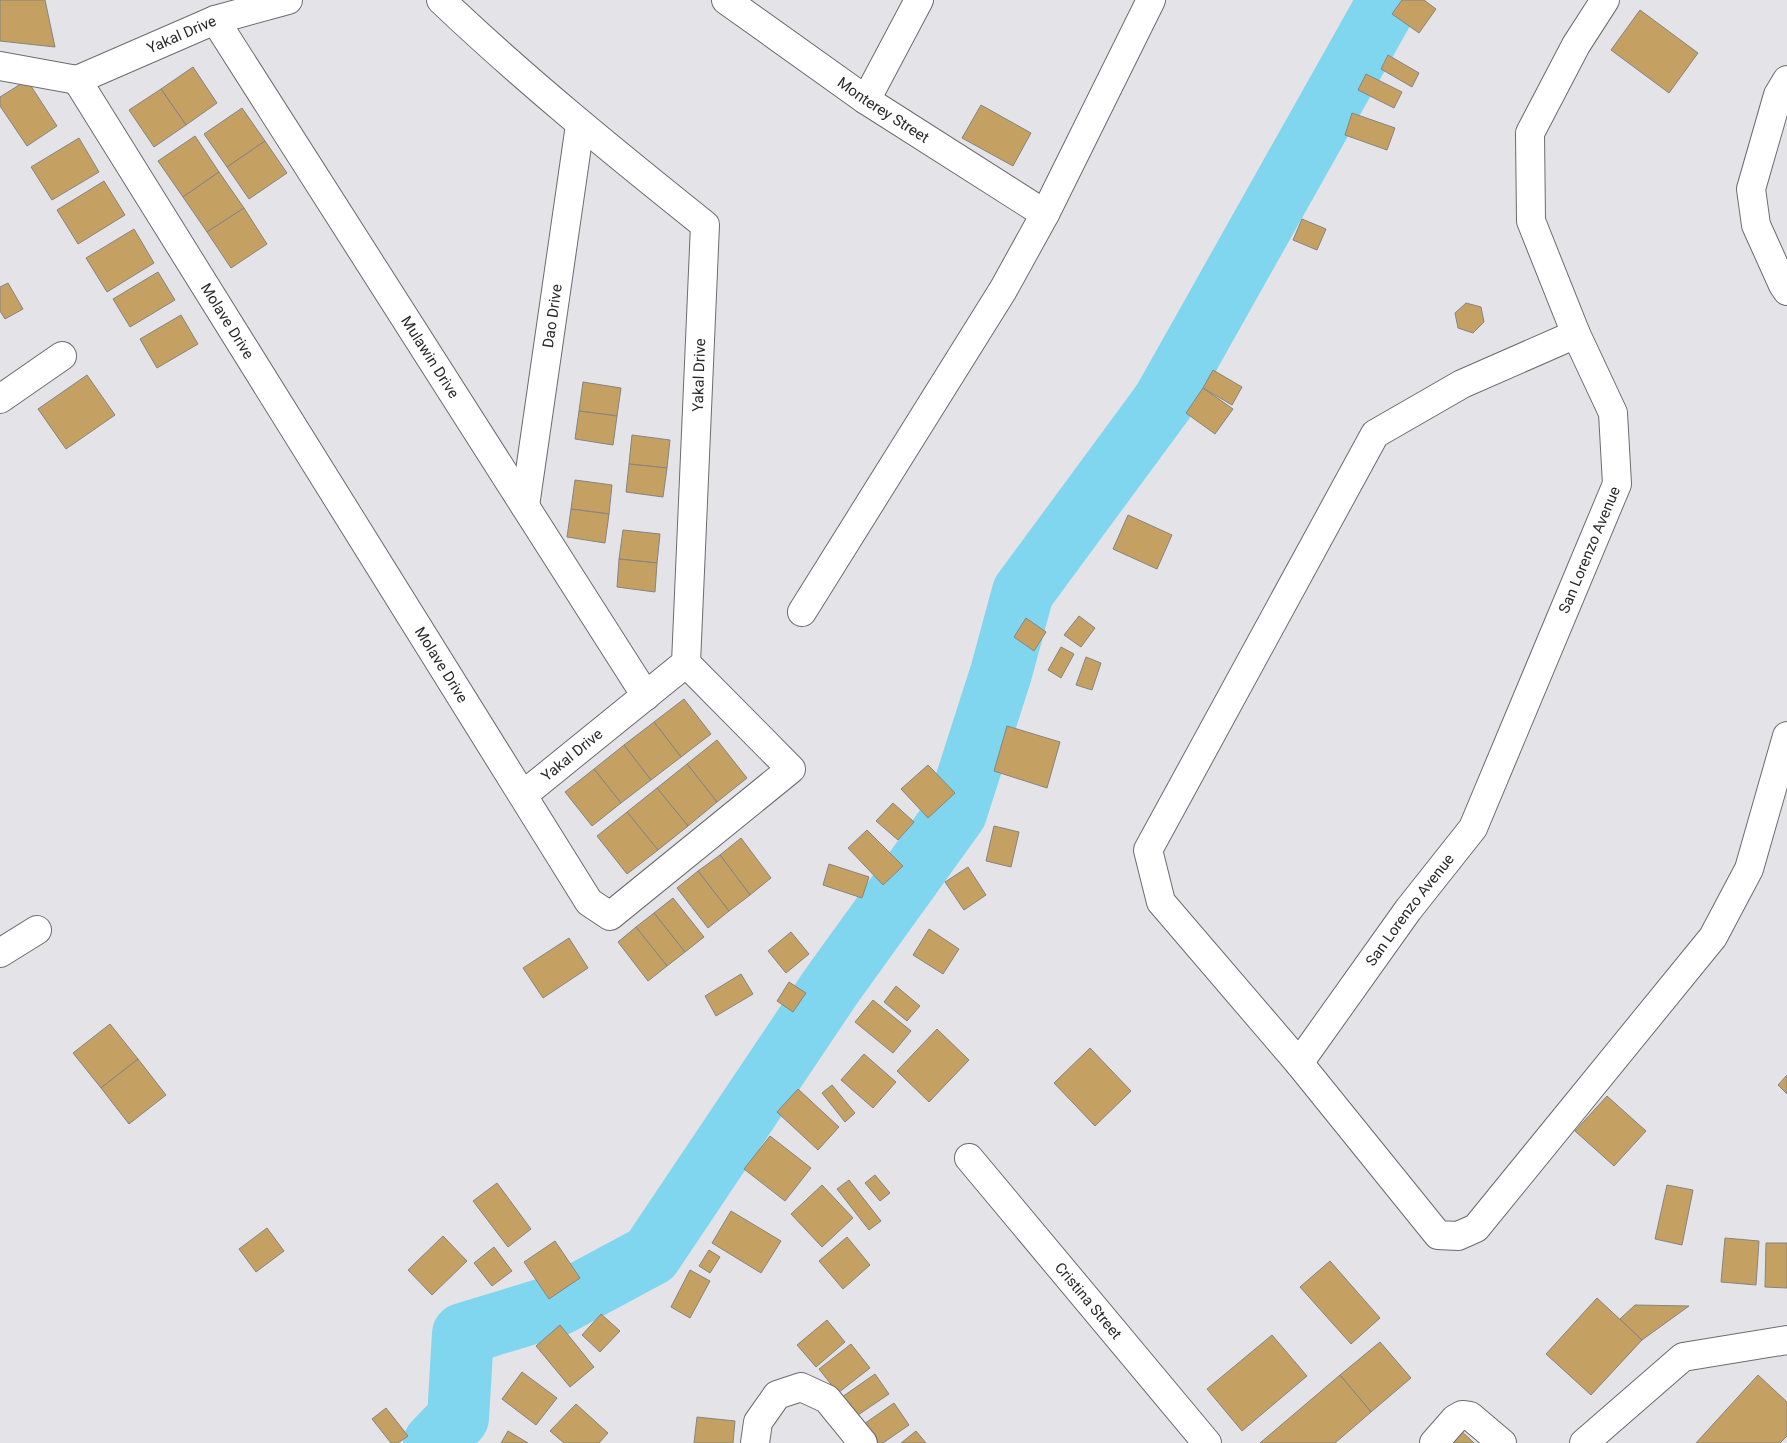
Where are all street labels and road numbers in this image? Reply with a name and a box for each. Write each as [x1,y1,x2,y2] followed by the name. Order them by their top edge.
[144,12,219,57] street label: Yakal Drive
[834,73,933,147] street label: Monterey Street
[197,280,258,362] street label: Molave Drive
[539,283,566,349] street label: Dao Drive
[397,313,463,402] street label: Mulawin Drive
[689,338,709,412] street label: Yakal Drive
[1555,484,1624,616] street label: San Lorenzo Avenue
[411,624,472,706] street label: Molave Drive
[538,725,606,785] street label: Yakal Drive
[1362,850,1458,970] street label: San Lorenzo Avenue
[1051,1259,1126,1343] street label: Cristina Street

